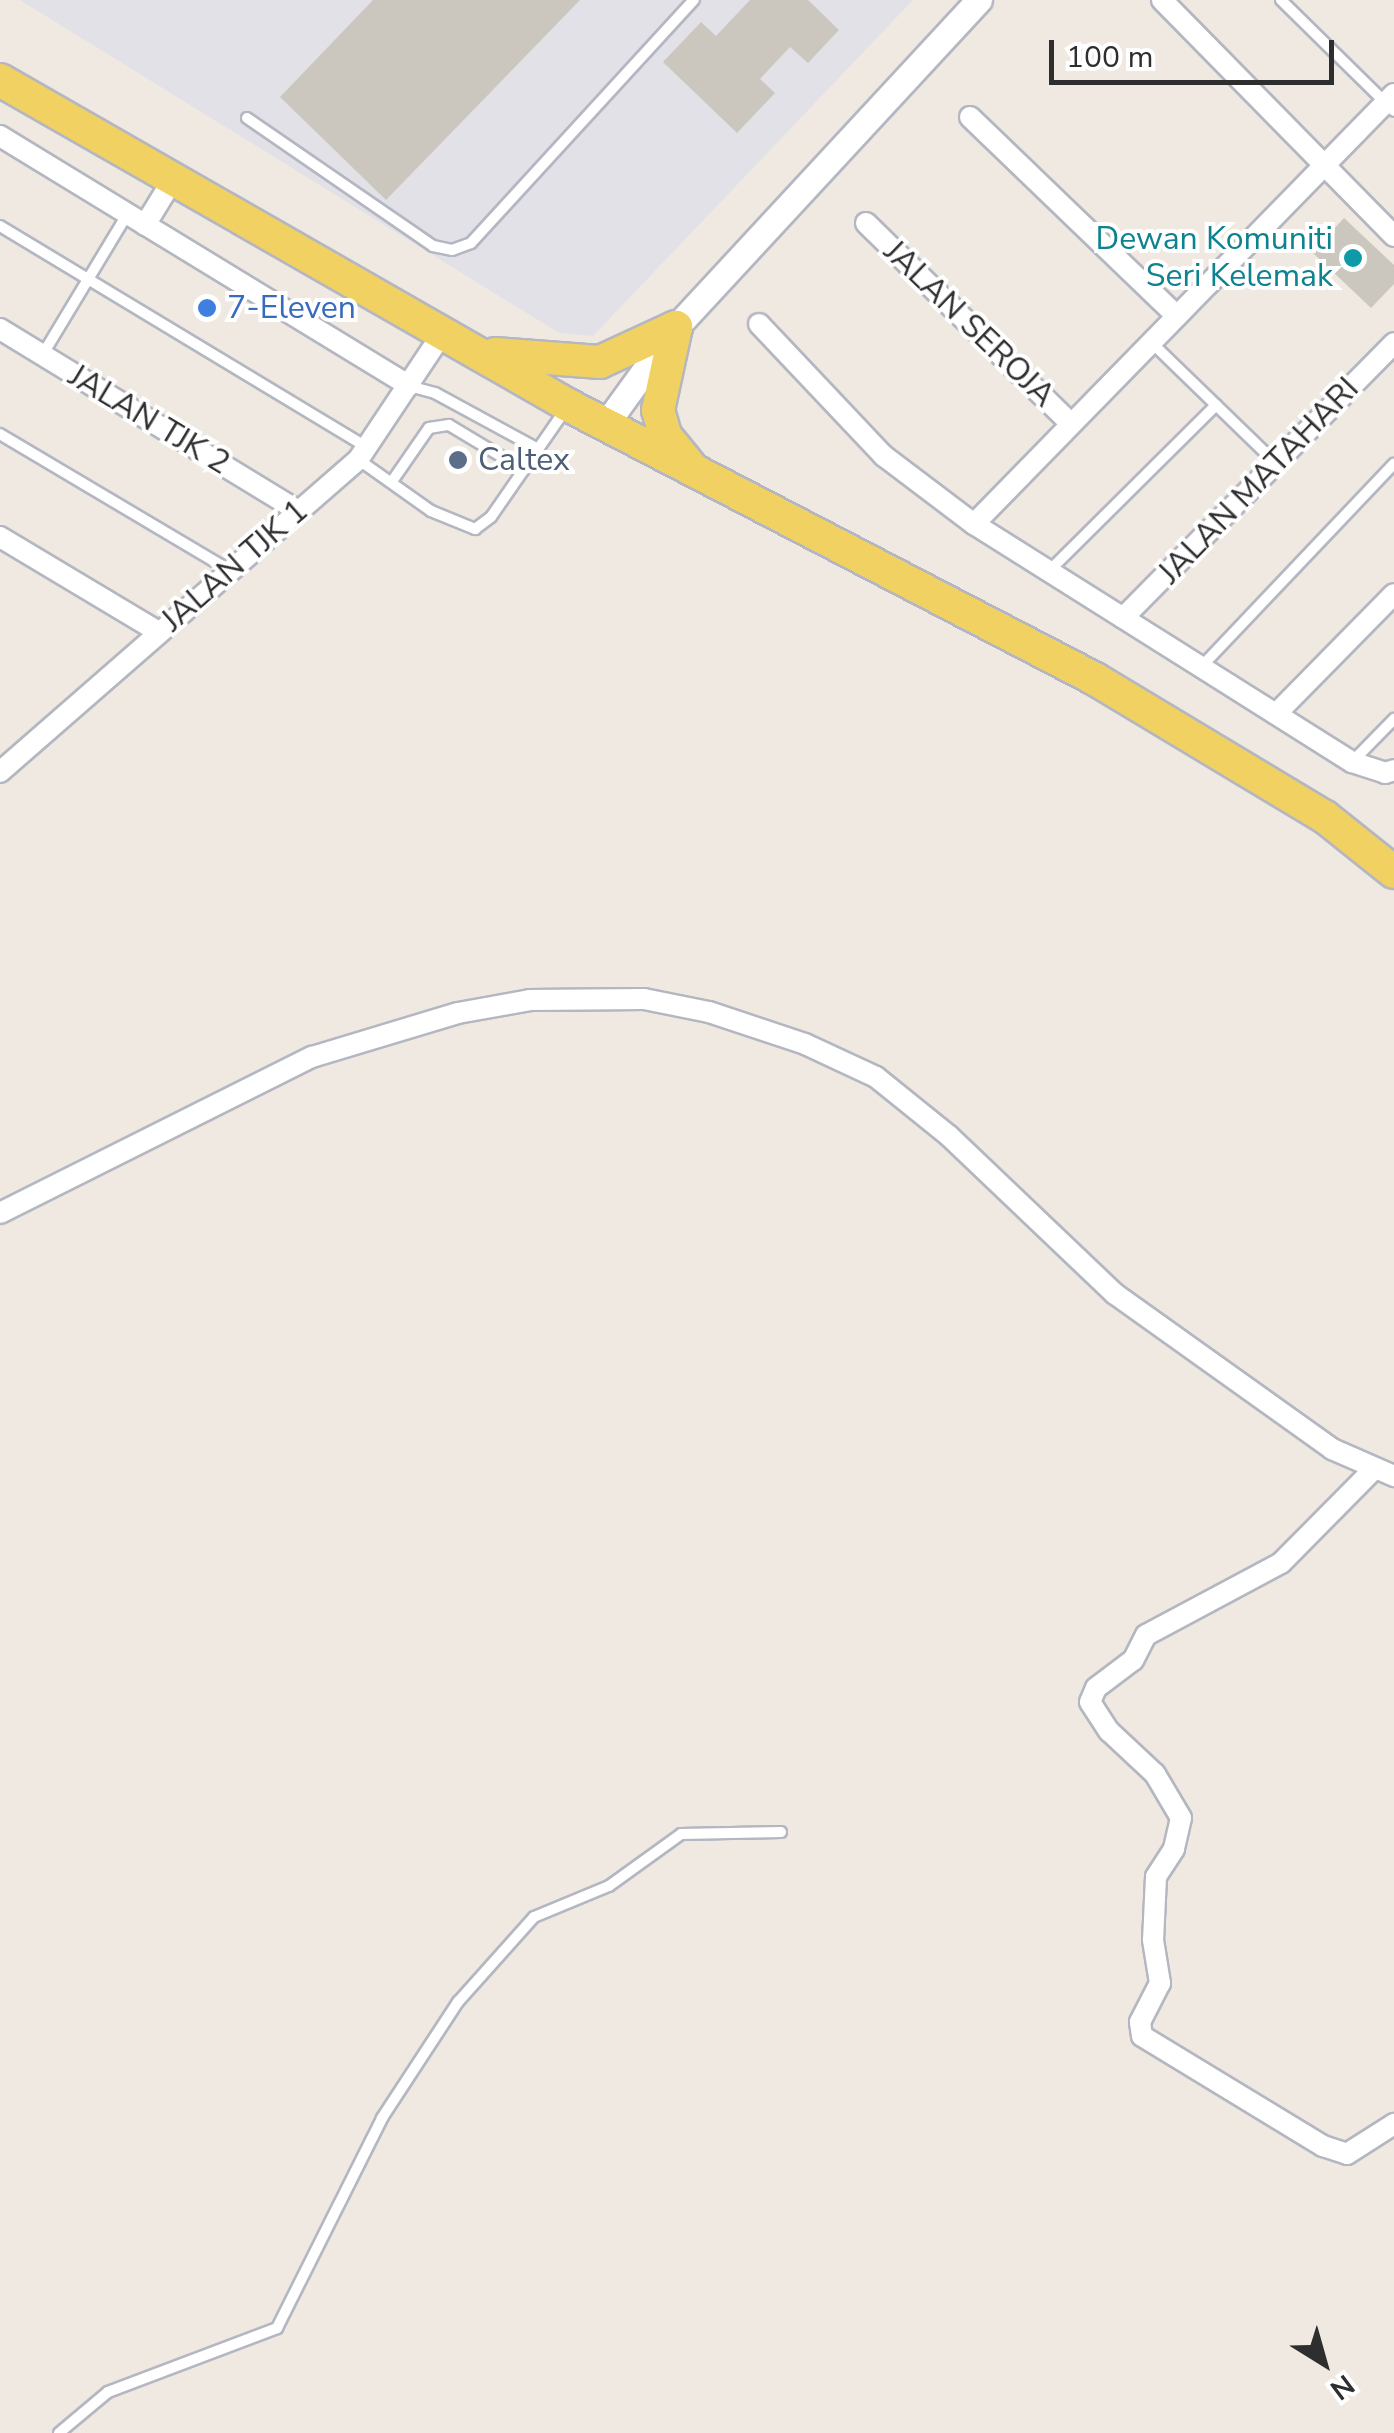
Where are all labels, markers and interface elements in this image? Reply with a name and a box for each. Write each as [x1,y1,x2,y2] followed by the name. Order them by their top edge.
[1054,20,1339,82] scale bar
[1066,37,1153,78] text: 100 m
[1095,221,1333,296] place label: Dewan Komuniti Seri Kelemak
[876,233,1062,415] street label: JALAN SEROJA
[1342,247,1364,269] marker: Dewan Komuniti Seri Kelemak
[227,289,356,327] place label: 7-Eleven
[196,297,218,319] marker: 7-Eleven
[62,357,236,483] street label: JALAN TJK 2
[1151,370,1367,592] street label: JALAN MATAHARI
[478,441,570,479] place label: Caltex
[447,449,469,471] marker: Caltex
[154,492,316,640] street label: JALAN TJK 1
[1274,2313,1374,2413] north arrow
[1322,2365,1362,2408] text: N

